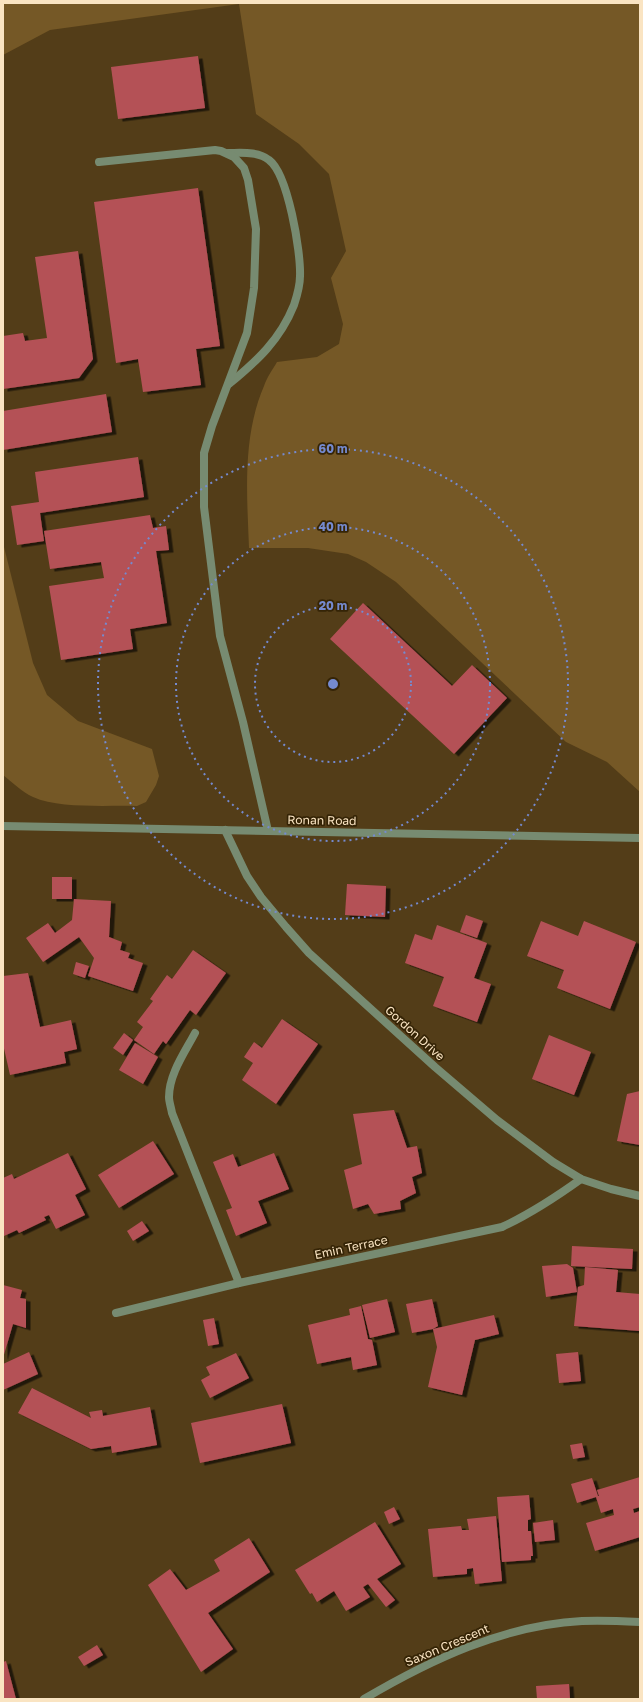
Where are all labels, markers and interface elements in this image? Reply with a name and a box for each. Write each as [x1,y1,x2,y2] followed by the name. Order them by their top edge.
[319,441,347,456] text: 60 m
[319,519,347,534] text: 40 m
[319,598,347,613] text: 20 m
[326,677,340,691] centre of rings
[287,812,357,828] street label: Ronan Road
[382,1002,448,1064] street label: Gordon Drive
[313,1232,389,1262] street label: Emin Terrace
[403,1620,492,1669] street label: Saxon Crescent

